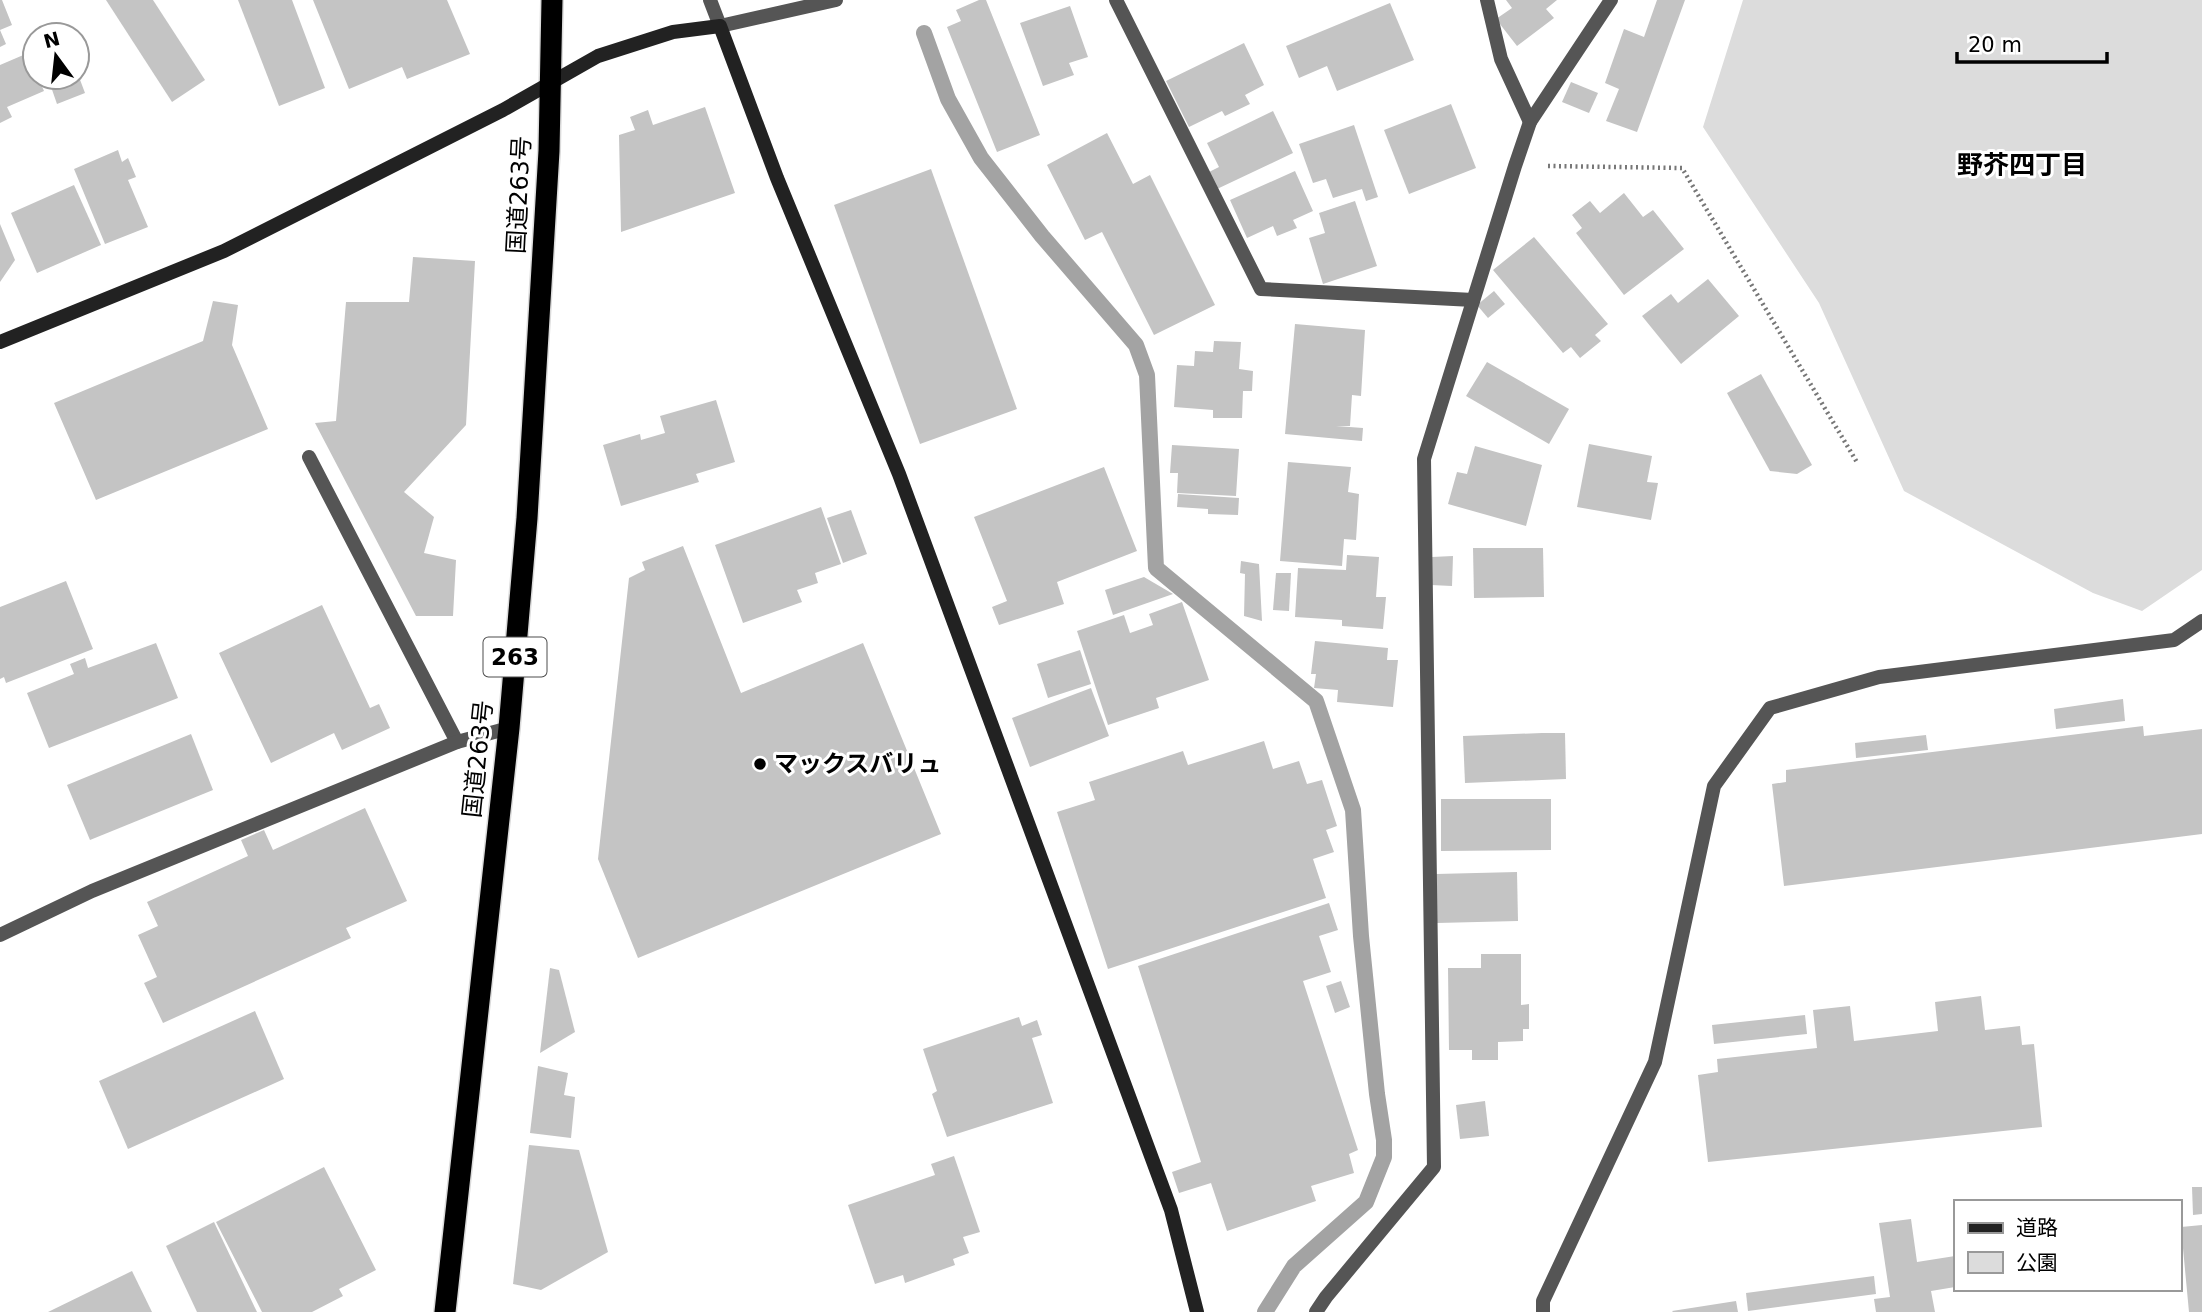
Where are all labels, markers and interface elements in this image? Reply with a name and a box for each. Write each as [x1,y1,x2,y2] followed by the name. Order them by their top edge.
[21,21,91,91] north arrow
[1957,21,2108,65] scale bar
[41,27,62,52] text: N
[1968,33,2022,57] text: 20 m
[502,135,536,255] street label: 国道263号
[1957,150,2087,180] district label: 野芥四丁目
[484,638,546,677] road number: 263
[458,699,498,819] street label: 国道263号
[774,750,941,778] place label: マックスバリュ
[752,756,768,772] marker: マックスバリュ
[1954,1200,2181,1291] legend
[2016,1216,2058,1240] text: 道路
[2016,1251,2058,1275] text: 公園

